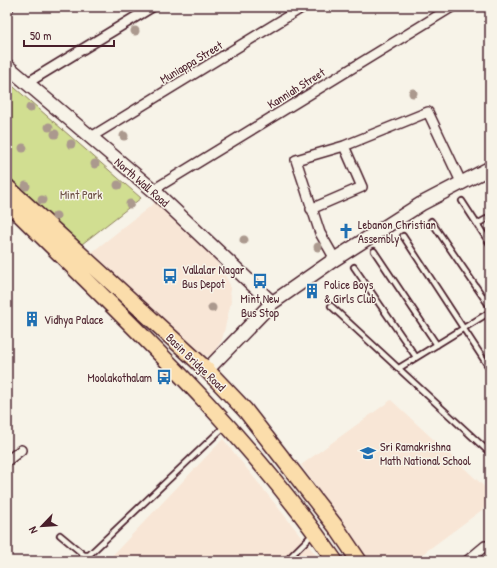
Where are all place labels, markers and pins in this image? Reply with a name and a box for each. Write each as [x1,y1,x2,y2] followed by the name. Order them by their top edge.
[358,216,436,247] place label: Lebanon Christian Assembly
[337,222,355,240] church icon: Lebanon Christian Assembly
[182,261,245,292] place label: Vallalar Nagar Bus Depot
[161,267,179,285] bus stop icon: Vallalar Nagar Bus Depot
[251,272,269,290] bus stop icon: Mint New Bus Stop
[324,276,376,307] place label: Police Boys & Girls Club
[303,282,321,300] building icon: Police Boys & Girls Club
[241,290,280,321] place label: Mint New Bus Stop
[23,310,41,328] building icon: Vidhya Palace
[44,311,104,328] place label: Vidhya Palace
[155,368,173,386] bus stop icon: Moolakothalam
[88,369,152,386] place label: Moolakothalam
[380,438,471,469] place label: Sri Ramakrishna Math National School
[359,444,377,462] school or university icon: Sri Ramakrishna Math National School

